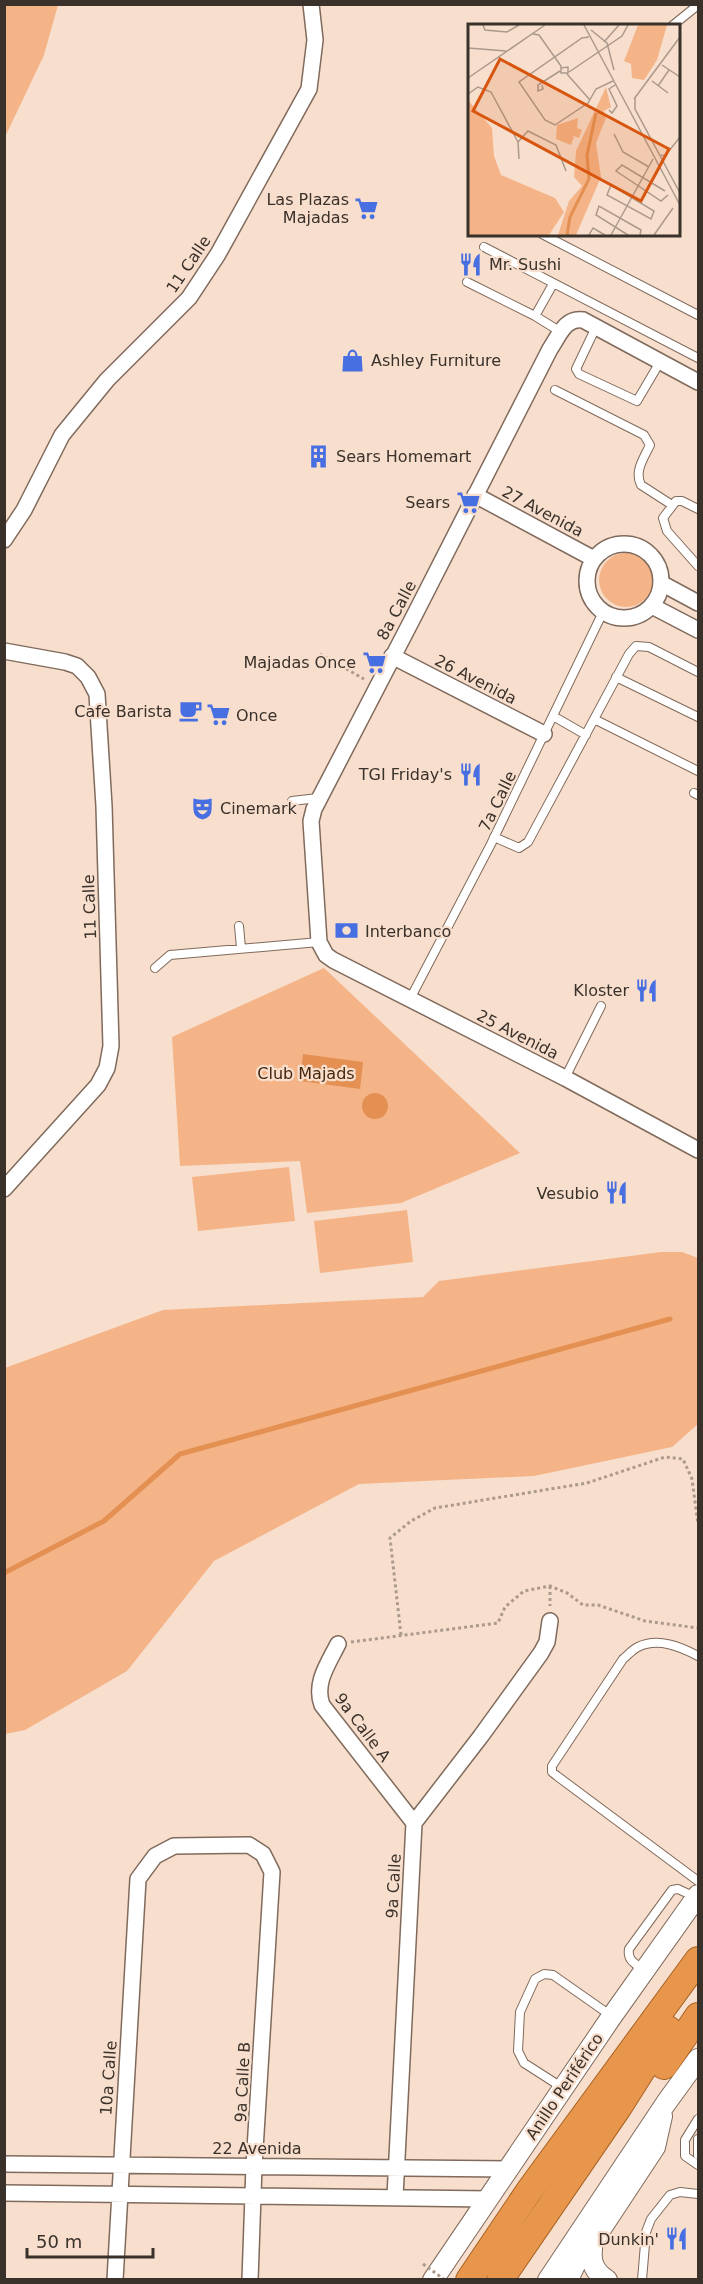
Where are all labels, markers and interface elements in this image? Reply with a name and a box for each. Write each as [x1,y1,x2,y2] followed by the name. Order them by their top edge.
[468,24,679,236] inset map
[266,190,349,227] place label: Las Plazas Majadas
[354,195,380,221] supermarket icon: Las Plazas Majadas
[162,232,215,297] street label: 11 Calle
[458,251,484,277] restaurant icon: Mr. Sushi
[489,255,561,274] place label: Mr. Sushi
[340,347,366,373] shop icon: Ashley Furniture
[371,351,501,370] place label: Ashley Furniture
[305,443,331,469] building icon: Sears Homemart
[336,447,471,466] place label: Sears Homemart
[499,482,587,541] street label: 27 Avenida
[455,489,481,515] supermarket icon: Sears
[405,493,450,512] place label: Sears
[373,577,420,643] street label: 8a Calle
[361,649,387,675] supermarket icon: Majadas Once
[432,651,520,708] street label: 26 Avenida
[243,653,356,672] place label: Majadas Once
[177,698,203,724] cafe icon: Cafe Barista
[74,702,172,721] place label: Cafe Barista
[205,702,231,728] supermarket icon: Once
[236,706,277,725] place label: Once
[457,761,483,787] restaurant icon: TGI Friday's
[358,765,452,784] place label: TGI Friday's
[475,768,520,834] street label: 7a Calle
[189,795,215,821] theatre icon: Cinemark
[220,799,298,818] place label: Cinemark
[79,874,100,940] street label: 11 Calle
[334,918,360,944] bank icon: Interbanco
[365,922,451,941] place label: Interbanco
[634,977,660,1003] restaurant icon: Kloster
[573,981,629,1000] place label: Kloster
[474,1006,562,1063] street label: 25 Avenida
[257,1064,355,1083] park label: Club Majads
[604,1180,630,1206] restaurant icon: Vesubio
[537,1184,599,1203] place label: Vesubio
[331,1689,395,1765] street label: 9a Calle A
[382,1853,405,1919] street label: 9a Calle
[522,2029,607,2143] street label: Anillo Periférico
[96,2040,121,2116] street label: 10a Calle
[231,2041,254,2123] street label: 9a Calle B
[212,2139,302,2158] street label: 22 Avenida
[27,2221,153,2259] scale bar
[664,2226,690,2252] restaurant icon: Dunkin'
[598,2230,659,2249] place label: Dunkin'
[36,2231,82,2252] text: 50 m

